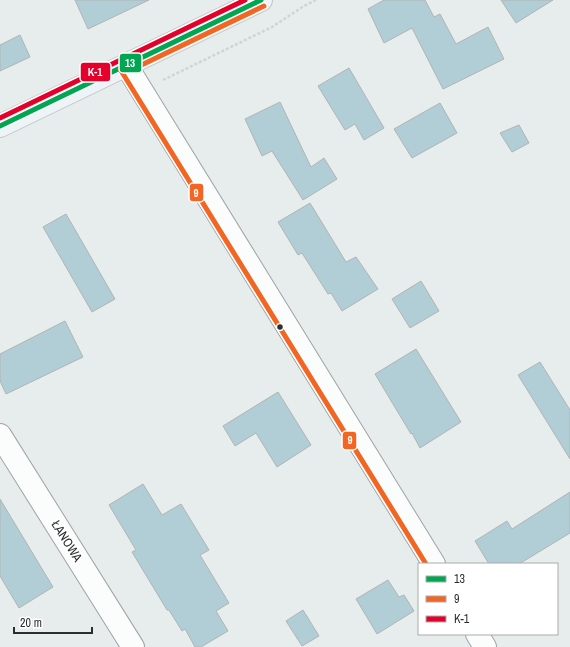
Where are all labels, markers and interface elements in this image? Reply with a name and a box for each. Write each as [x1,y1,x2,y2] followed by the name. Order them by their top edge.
[119,53,142,73] line badge: 13
[125,56,135,70] text: 13
[80,62,111,82] line badge: K-1
[88,65,102,79] text: K-1
[189,183,204,202] line badge: 9
[193,186,199,200] text: 9
[275,322,285,332] unlabelled marker
[342,431,357,450] line badge: 9
[347,433,353,447] text: 9
[48,517,87,566] street label: ŁANOWA
[418,563,558,635] legend
[454,571,465,587] text: 13
[454,591,459,607] text: 9
[14,609,92,635] scale bar
[454,611,470,627] text: K-1
[20,615,42,631] text: 20 m

